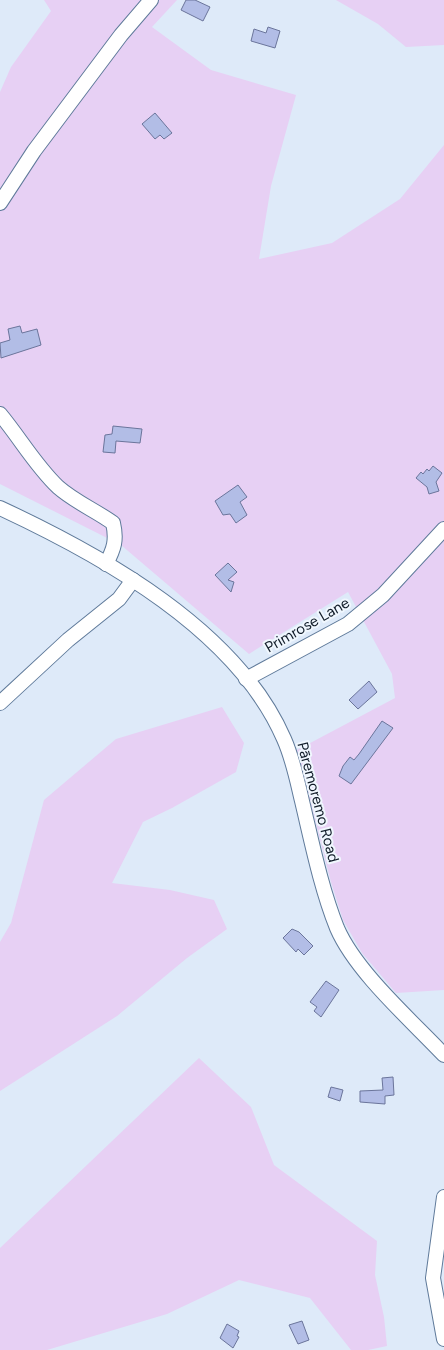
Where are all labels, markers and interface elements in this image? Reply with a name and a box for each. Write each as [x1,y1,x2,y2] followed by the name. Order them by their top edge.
[262,594,352,656] street label: Primrose Lane
[293,740,343,864] street label: Pāremoremo Road

